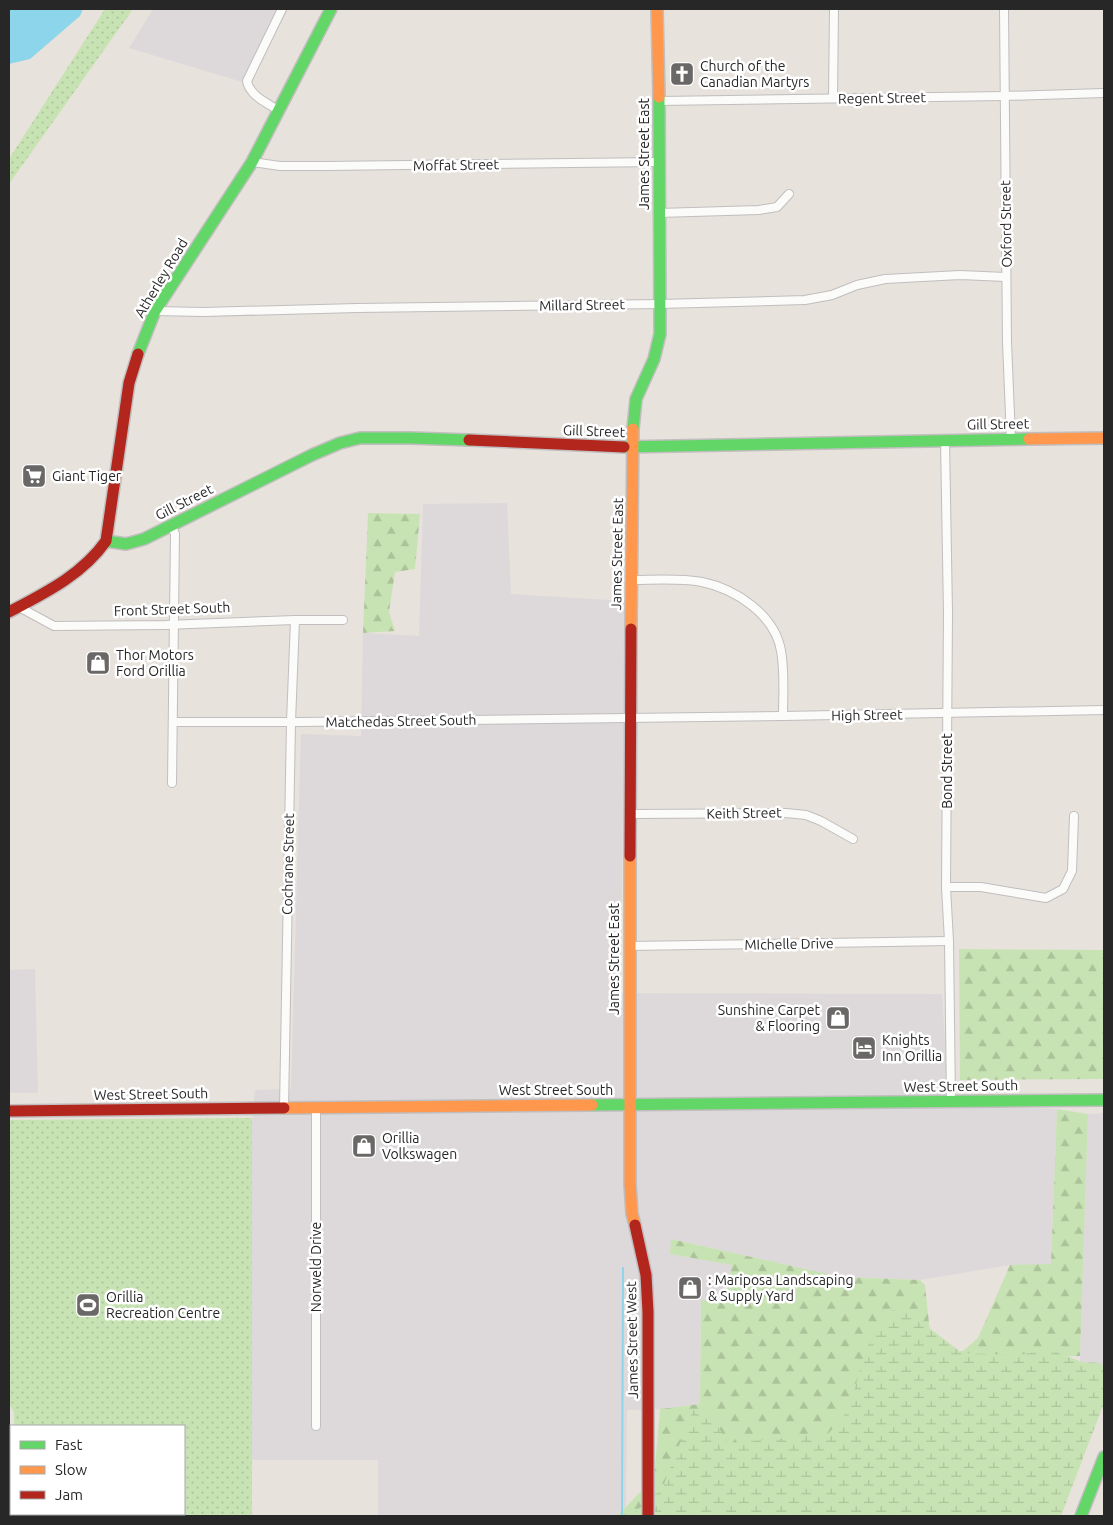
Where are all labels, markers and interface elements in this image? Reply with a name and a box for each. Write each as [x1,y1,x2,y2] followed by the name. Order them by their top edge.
[700,58,809,90] place label: Church of the Canadian Martyrs
[669,61,695,87] church icon: Church of the Canadian Martyrs
[838,89,927,107] street label: Regent Street
[636,97,652,210] street label: James Street East
[413,156,500,174] street label: Moffat Street
[997,180,1015,268] street label: Oxford Street
[131,236,191,320] street label: Atherley Road
[539,296,626,314] street label: Millard Street
[967,415,1030,433] street label: Gill Street
[563,422,626,440] street label: Gill Street
[21,463,47,489] supermarket icon: Giant Tiger
[52,468,122,484] place label: Giant Tiger
[153,481,216,523] street label: Gill Street
[608,497,626,610] street label: James Street East
[113,599,231,619] street label: Front Street South
[116,647,194,679] place label: Thor Motors Ford Orillia
[85,650,111,676] shop icon: Thor Motors Ford Orillia
[831,706,903,724] street label: High Street
[325,712,477,730] street label: Matchedas Street South
[939,733,955,809] street label: Bond Street
[706,804,782,822] street label: Keith Street
[279,812,297,915] street label: Cochrane Street
[606,902,622,1015] street label: James Street East
[744,935,834,953] street label: MIchelle Drive
[718,1002,820,1034] place label: Sunshine Carpet & Flooring
[825,1005,851,1031] shop icon: Sunshine Carpet & Flooring
[882,1032,942,1064] place label: Knights Inn Orillia
[851,1035,877,1061] hotel icon: Knights Inn Orillia
[904,1077,1018,1095] street label: West Street South
[499,1082,613,1098] street label: West Street South
[94,1085,208,1103] street label: West Street South
[382,1130,457,1162] place label: Orillia Volkswagen
[351,1133,377,1159] shop icon: Orillia Volkswagen
[308,1222,324,1312] street label: Norweld Drive
[708,1272,853,1304] place label: : Mariposa Landscaping & Supply Yard
[677,1275,703,1301] shop icon: : Mariposa Landscaping & Supply Yard
[623,1281,641,1399] street label: James Street West
[106,1289,220,1321] place label: Orillia Recreation Centre
[75,1292,101,1318] sports icon: Orillia Recreation Centre
[10,1425,185,1515] legend
[55,1436,83,1453] text: Fast
[55,1461,88,1478] text: Slow
[55,1486,83,1503] text: Jam

